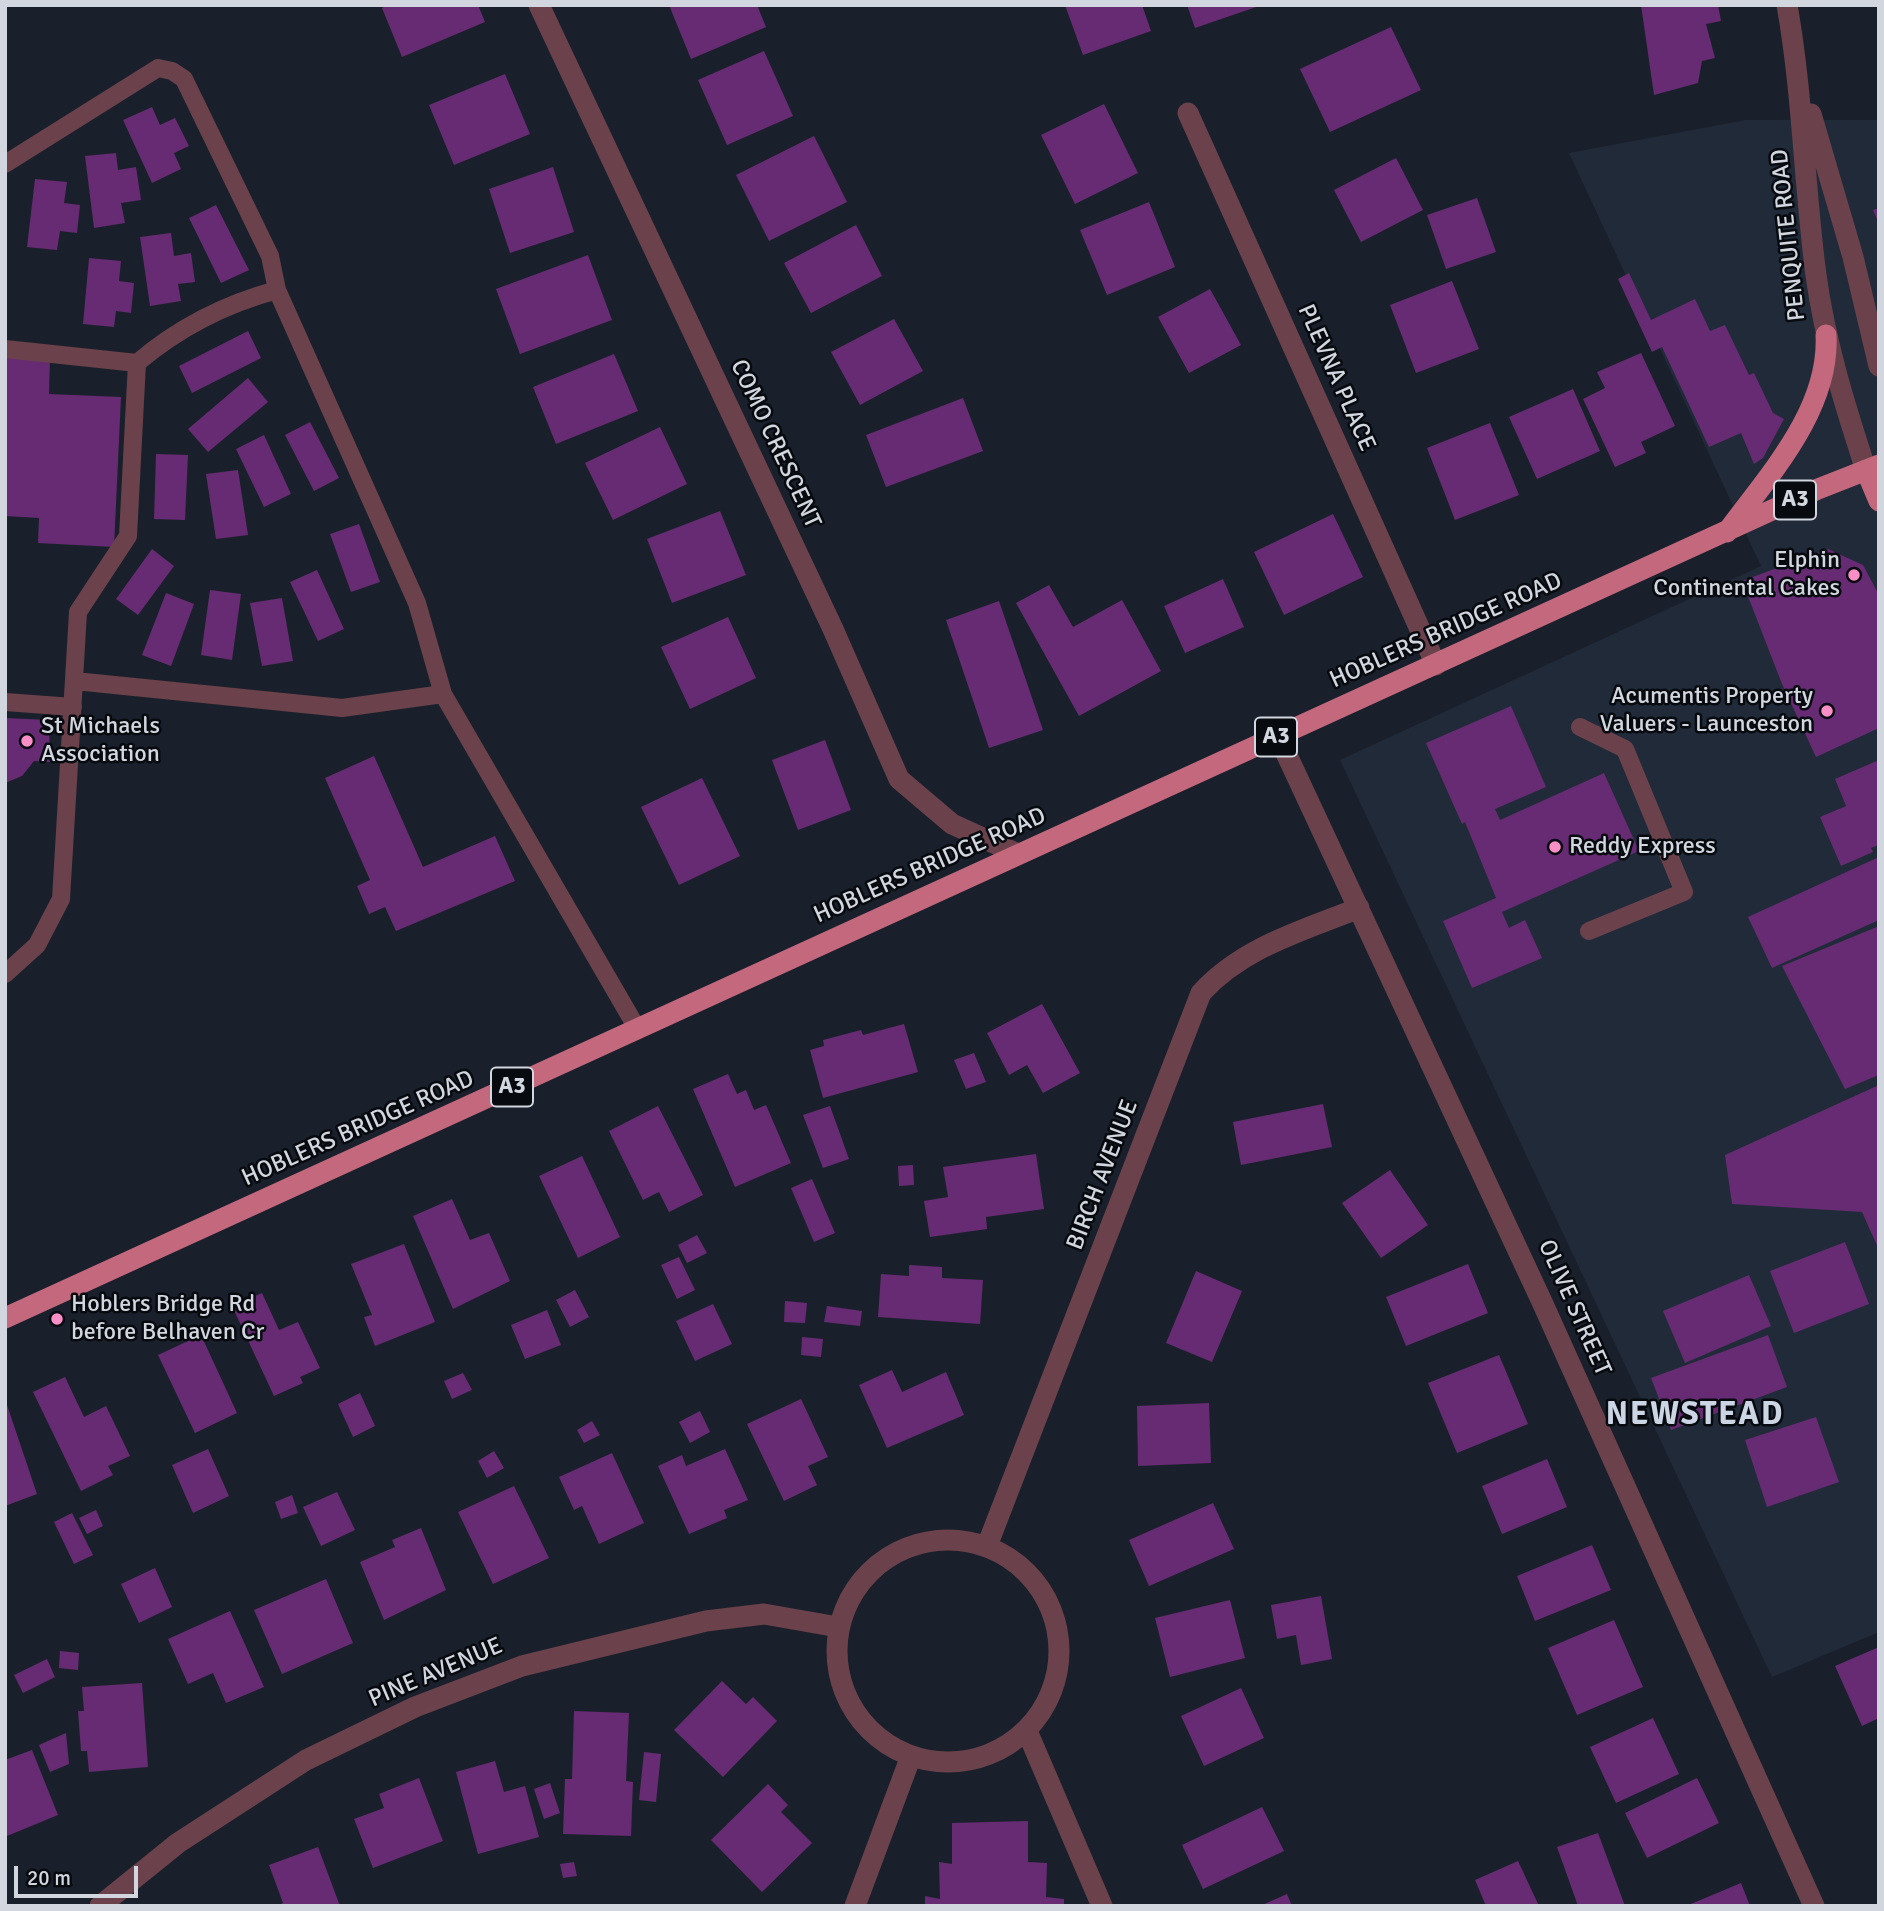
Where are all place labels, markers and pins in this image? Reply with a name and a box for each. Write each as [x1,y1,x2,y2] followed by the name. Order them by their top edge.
[1653,547,1840,603] place label: Elphin Continental Cakes
[1846,567,1862,583] marker: Elphin Continental Cakes
[1600,683,1813,739] place label: Acumentis Property Valuers - Launceston
[1819,703,1835,719] marker: Acumentis Property Valuers - Launceston
[41,713,160,769] place label: St Michaels Association
[19,733,35,749] marker: St Michaels Association
[1569,833,1716,861] place label: Reddy Express
[1547,839,1563,855] marker: Reddy Express
[71,1291,264,1347] place label: Hoblers Bridge Rd before Belhaven Cr
[49,1311,65,1327] marker: Hoblers Bridge Rd before Belhaven Cr

